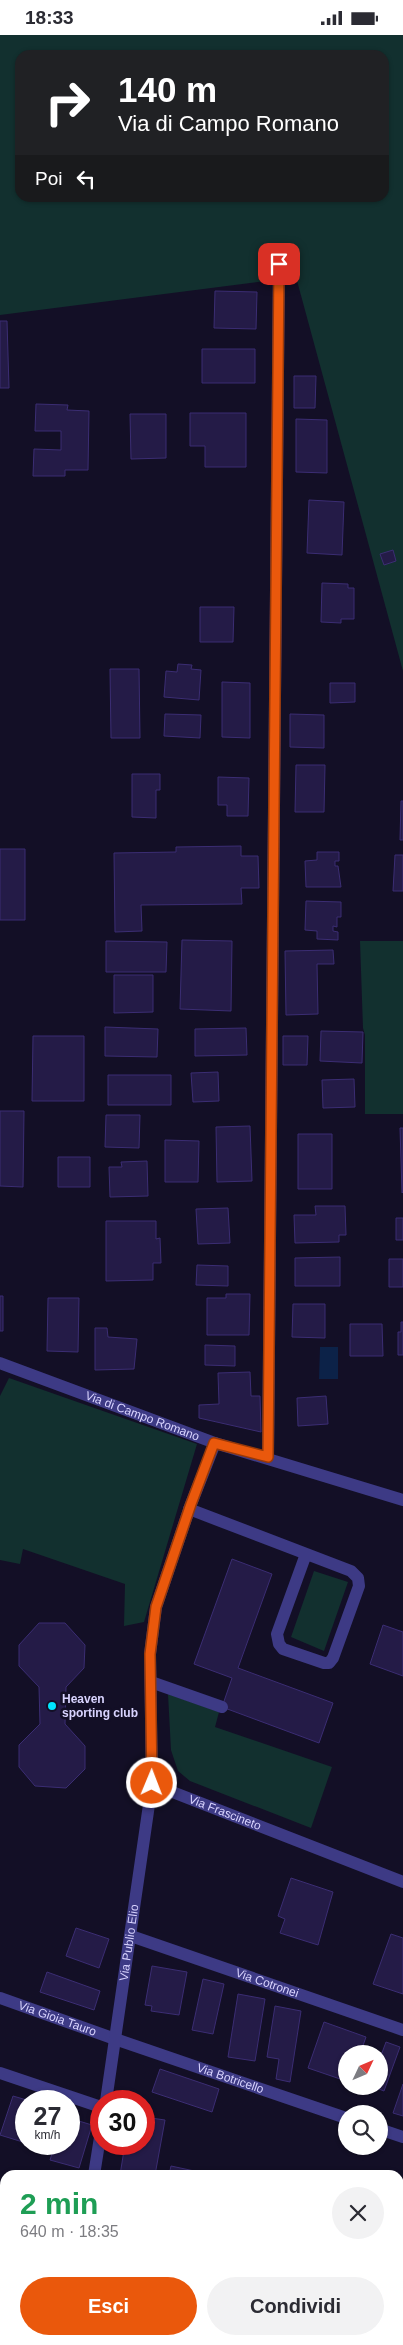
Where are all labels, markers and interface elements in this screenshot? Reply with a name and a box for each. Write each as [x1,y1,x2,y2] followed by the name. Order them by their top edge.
[25,7,74,28] text: 18:33
[35,70,100,135] icon: right
[118,70,217,109] text: 140 m
[118,111,339,136] text: Via di Campo Romano
[72,165,100,193] icon: left
[35,168,62,189] text: Poi
[258,243,300,285] pin
[265,250,293,278] icon: arrive
[83,1388,202,1444] street label: Via di Campo Romano
[62,1692,138,1720] place label: Heaven sporting club
[46,1700,58,1712] marker: Heaven sporting club
[125,1756,177,1808] position arrow
[187,1792,263,1833] street label: Via Frascineto
[116,1903,142,1982] street label: Via Publio Elio
[234,1966,301,2000] street label: Via Cotronei
[17,1998,99,2039] street label: Via Gioia Tauro
[338,2045,388,2095] north arrow
[338,2045,388,2155] map controls
[195,2061,266,2096] street label: Via Botricello
[90,2090,155,2155] speed limit sign: 30
[34,2102,61,2130] text: 27
[338,2105,388,2155] button: search
[34,2128,61,2142] text: km/h
[20,2187,98,2220] text: 2 min
[332,2187,384,2239] button: close
[20,2223,119,2240] text: 640 m · 18:35
[20,2277,197,2335] button: Esci
[207,2277,384,2335] button: Condividi

